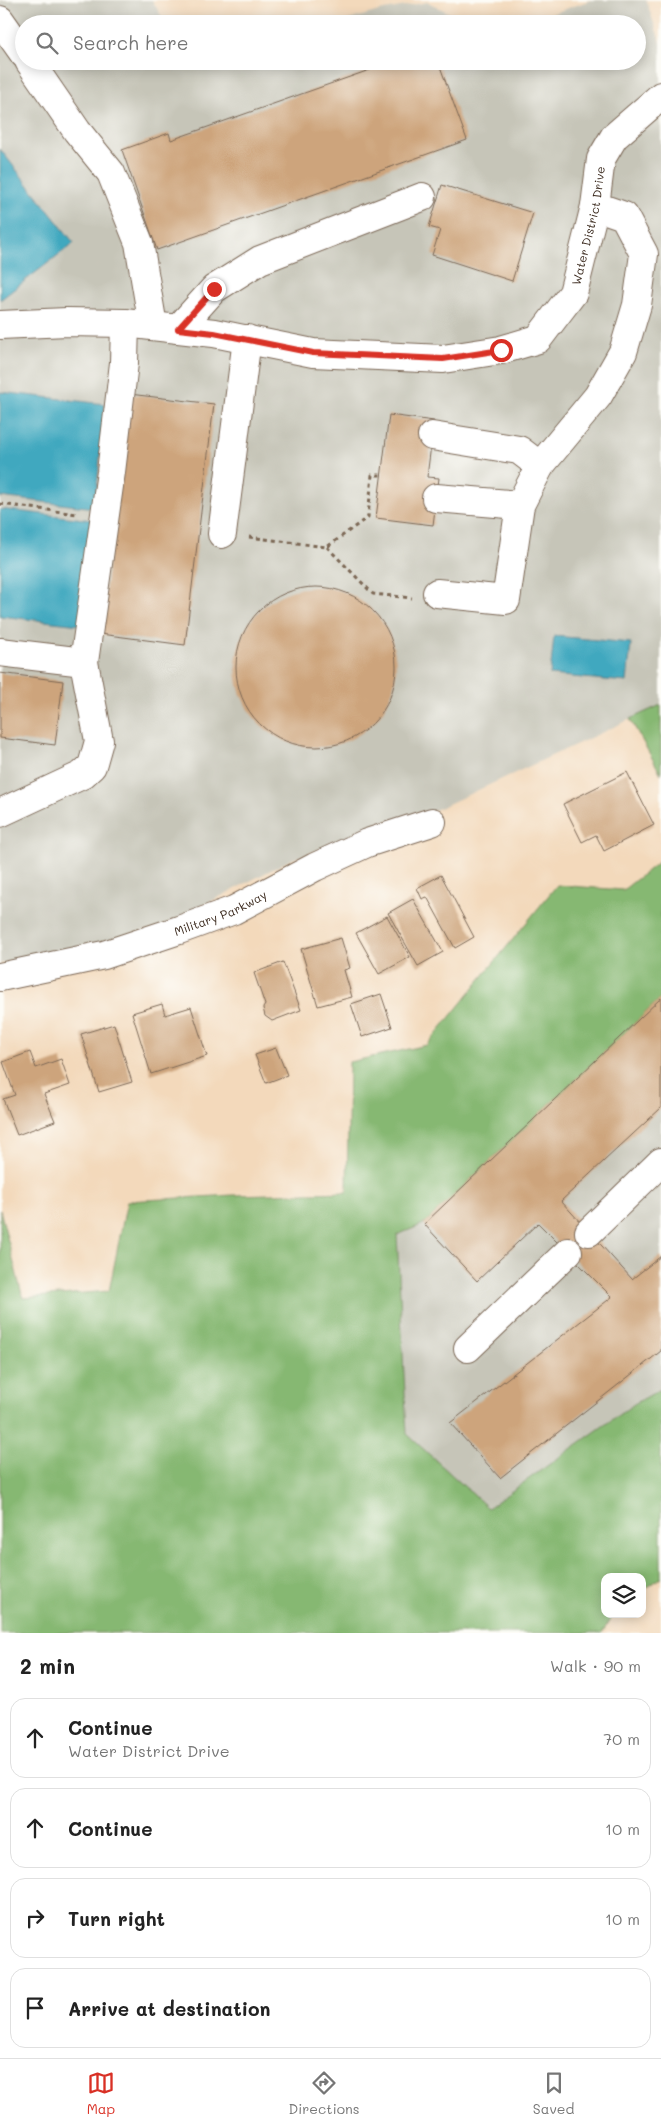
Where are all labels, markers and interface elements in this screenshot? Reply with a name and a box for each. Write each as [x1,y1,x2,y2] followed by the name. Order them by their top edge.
[15,15,646,70] search box
[33,29,61,57] icon: search
[73,30,189,55] text: Search here
[567,165,608,287] street label: Water District Drive
[203,278,226,301] route end
[490,339,513,362] route start
[172,886,269,939] street label: Military Parkway
[601,1573,646,1618] map controls
[601,1573,646,1618] button: layers
[20,1652,75,1679] text: 2 min
[550,1655,641,1676] text: Walk · 90 m
[68,1715,153,1740] text: Continue
[21,1724,49,1752] icon: ahead
[603,1728,640,1749] text: 70 m
[68,1740,230,1761] text: Water District Drive
[21,1814,49,1842] icon: ahead
[68,1816,153,1841] text: Continue
[605,1818,640,1839] text: 10 m
[21,1904,49,1932] icon: right
[68,1906,165,1931] text: Turn right
[605,1908,640,1929] text: 10 m
[21,1994,49,2022] icon: arrive
[68,1996,271,2021] text: Arrive at destination
[87,2069,115,2118] tab: Map
[288,2069,360,2118] tab: Directions
[533,2069,574,2118] tab: Saved

